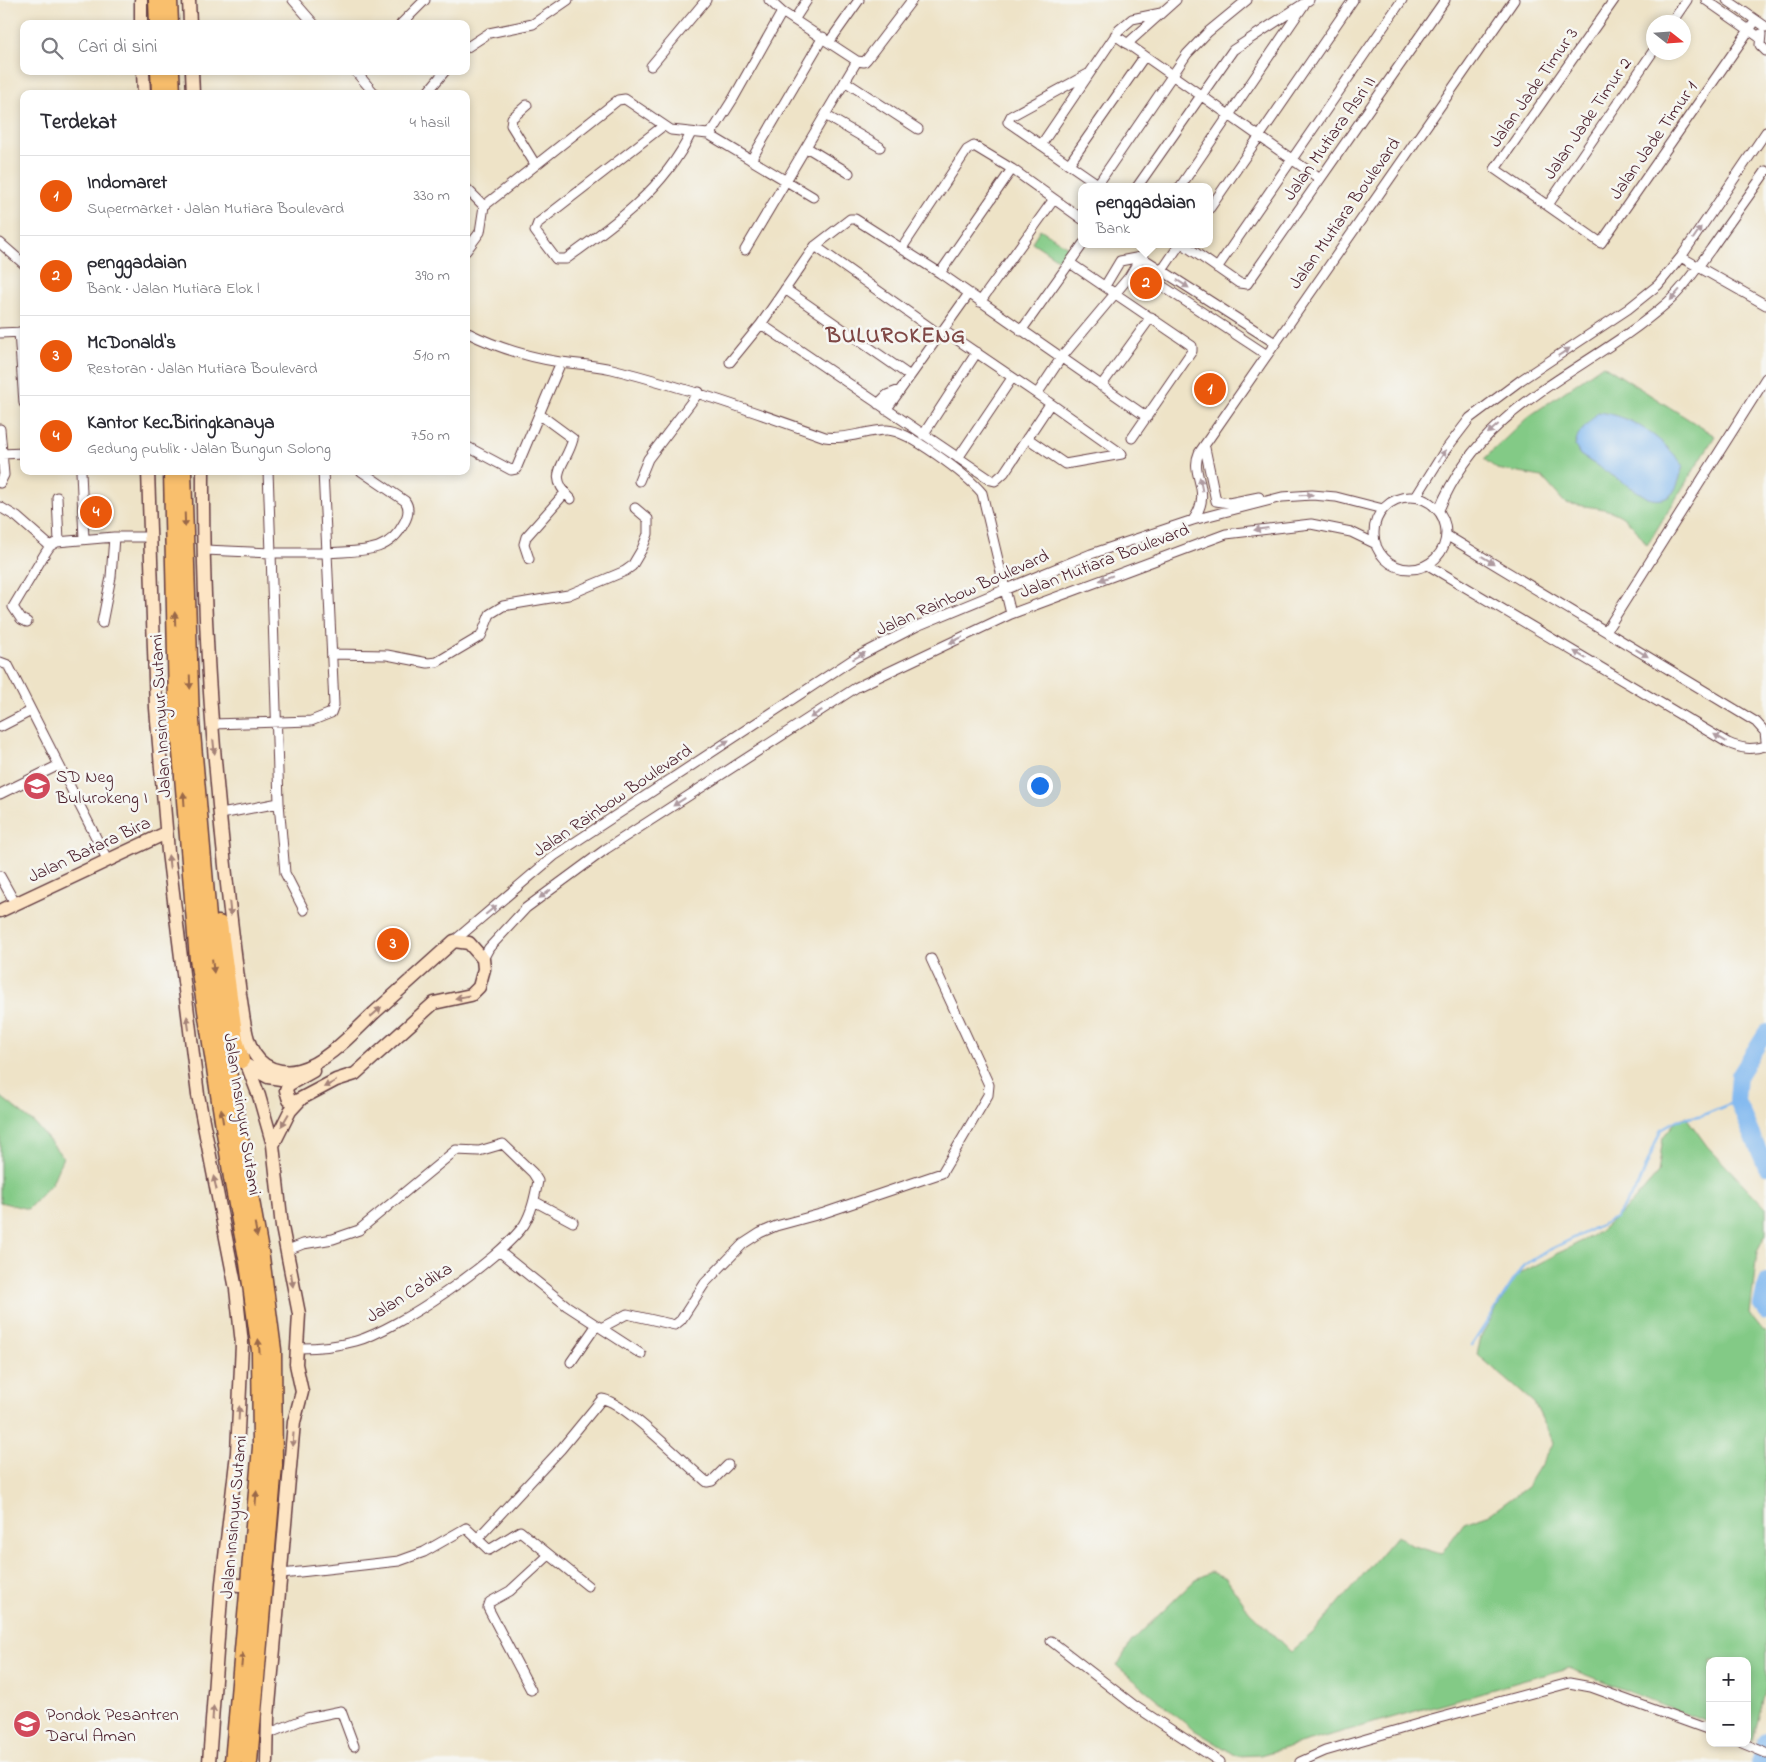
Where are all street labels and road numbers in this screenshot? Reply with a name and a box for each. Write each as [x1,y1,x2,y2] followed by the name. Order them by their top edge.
[1484,23,1586,153] street label: Jalan Jade Timur 3
[1538,53,1639,186] street label: Jalan Jade Timur 2
[1278,72,1383,207] street label: Jalan Mutiara Asri II
[1604,76,1705,206] street label: Jalan Jade Timur 1
[1283,133,1408,295] street label: Jalan Mutiara Boulevard
[1016,518,1193,606] street label: Jalan Mutiara Boulevard
[872,544,1053,644] street label: Jalan Rainbow Boulevard
[145,633,179,799] street label: Jalan Insinyur Sutami
[528,739,698,865] street label: Jalan Rainbow Boulevard
[24,811,155,891] street label: Jalan Batara Bira
[215,1031,267,1197] street label: Jalan Insinyur Sutami
[362,1257,458,1330] street label: Jalan Ca'dika
[215,1434,255,1600] street label: Jalan Insinyur Sutami

